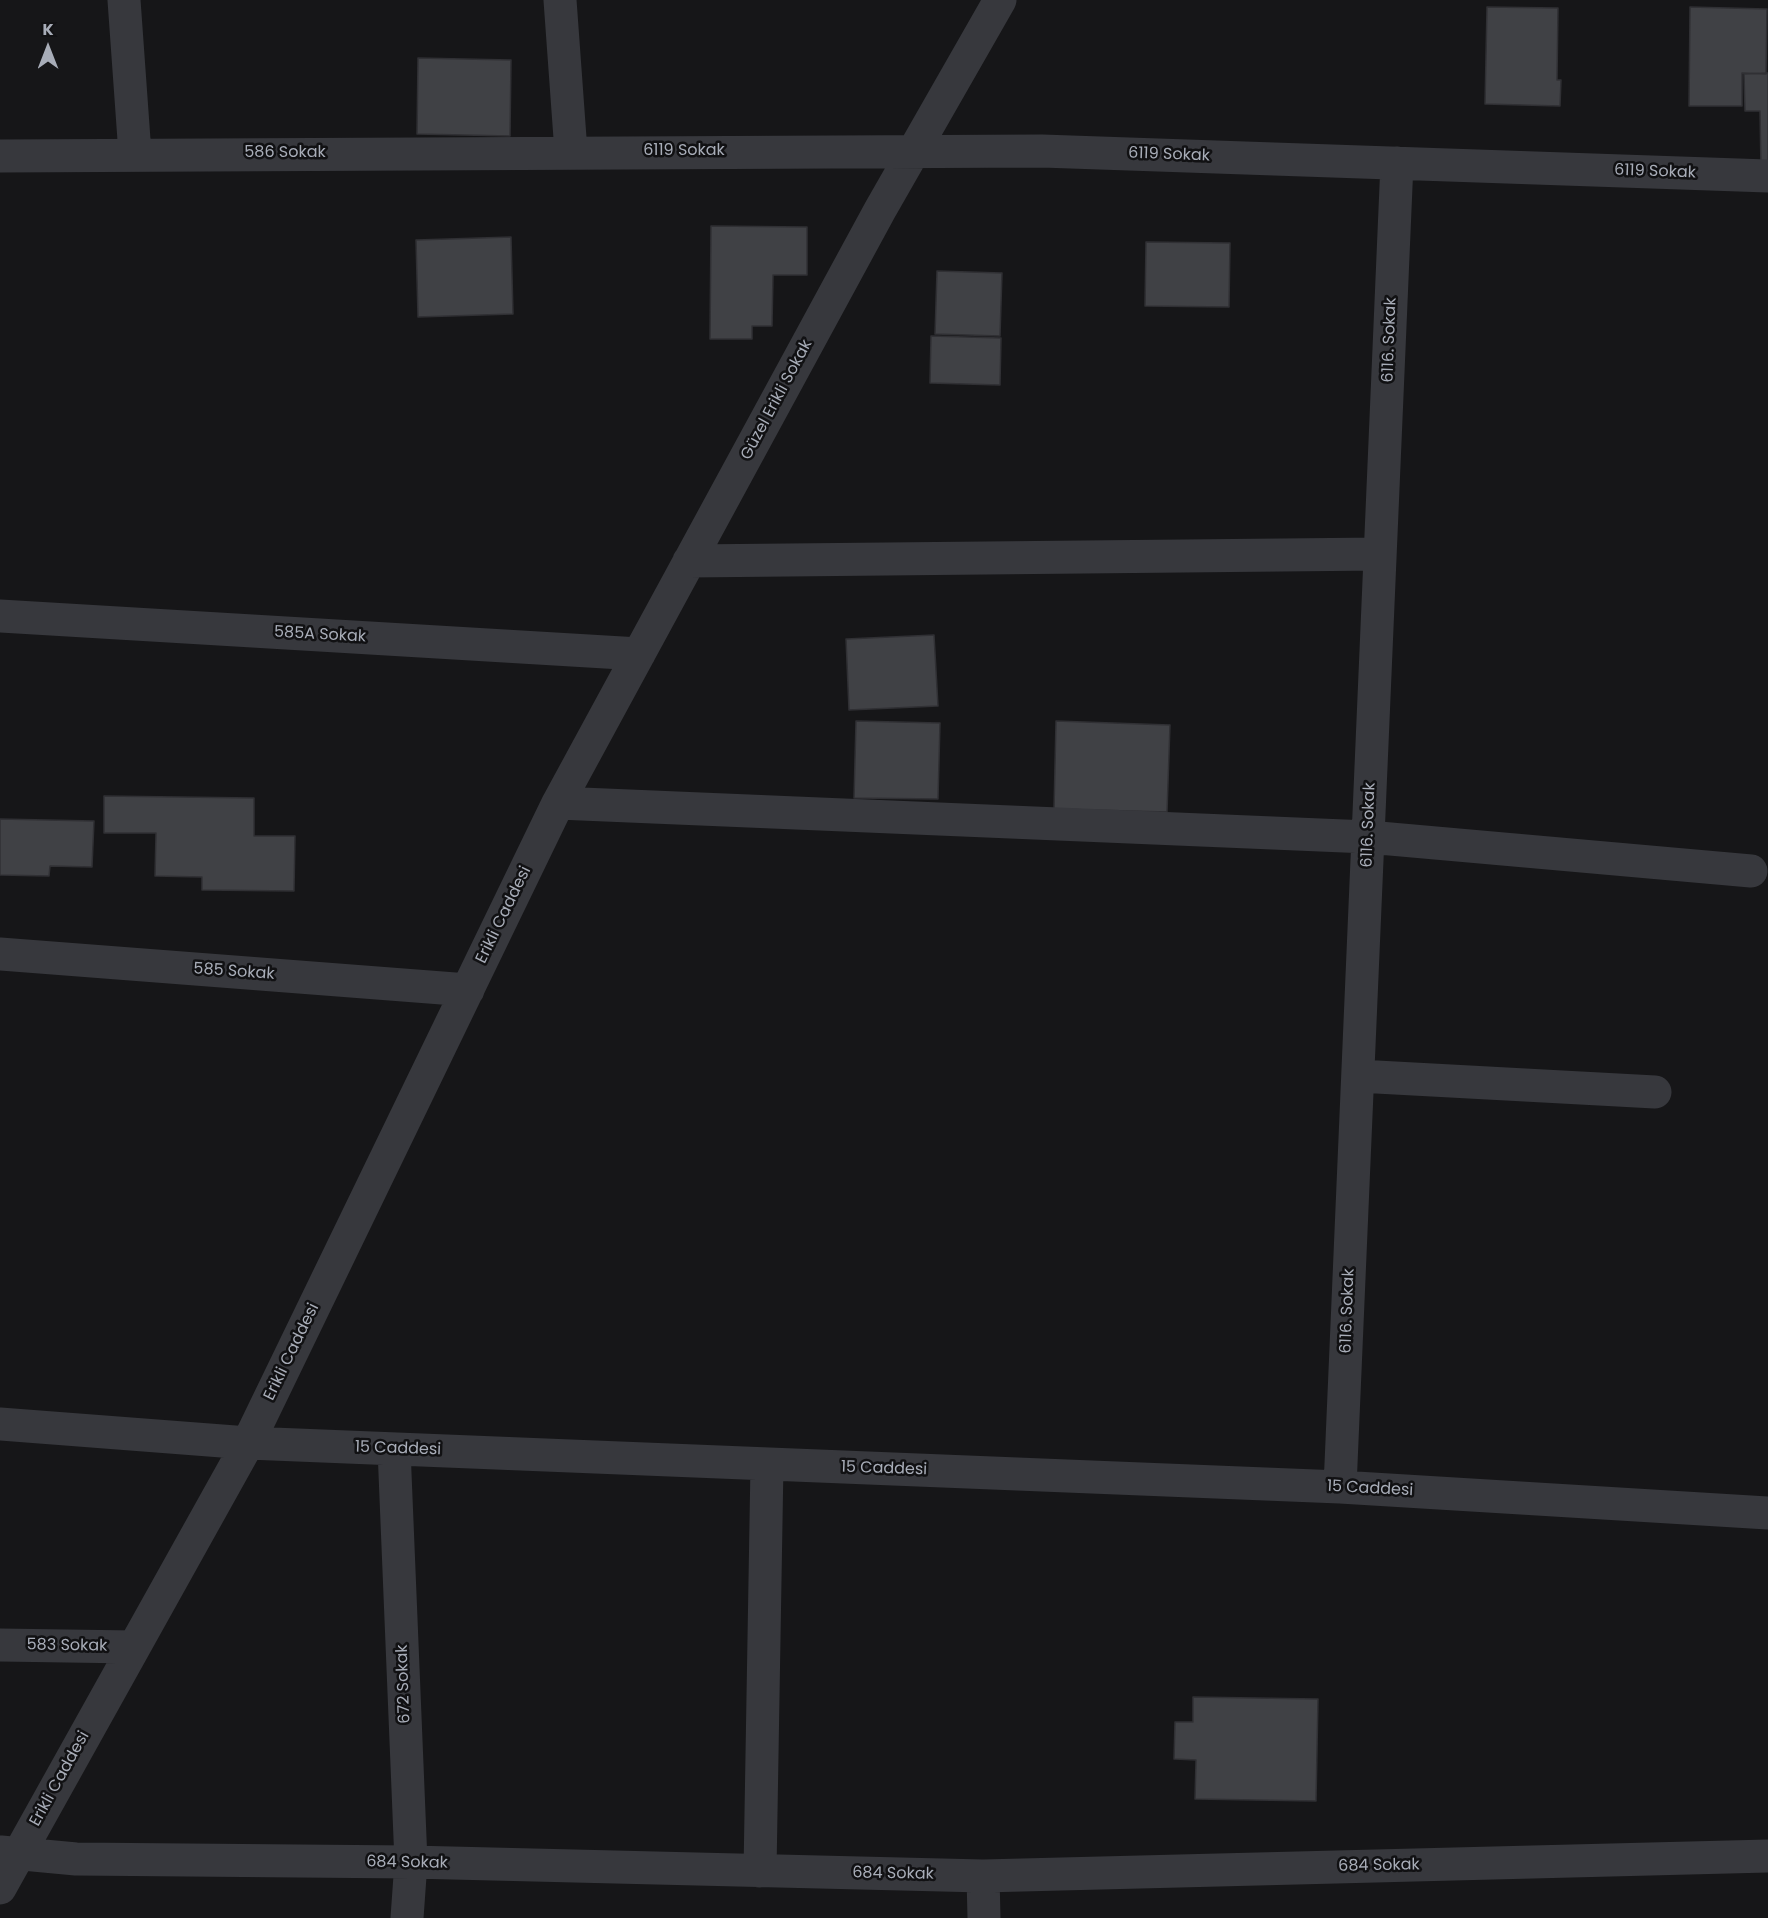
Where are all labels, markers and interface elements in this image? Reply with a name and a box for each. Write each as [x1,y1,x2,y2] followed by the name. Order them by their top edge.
[18,18,78,78] north arrow
[42,18,54,41] text: K
[643,141,725,161] street label: 6119 Sokak
[244,143,326,163] street label: 586 Sokak
[1128,144,1210,166] street label: 6119 Sokak
[1614,161,1696,183] street label: 6119 Sokak
[1379,297,1401,383] street label: 6116. Sokak
[737,337,817,463] street label: Güzel Erikli Sokak
[273,623,367,647] street label: 585A Sokak
[1358,782,1380,868] street label: 6116. Sokak
[472,863,536,967] street label: Erikli Caddesi
[193,960,275,984] street label: 585 Sokak
[1337,1268,1359,1354] street label: 6116. Sokak
[260,1300,324,1404] street label: Erikli Caddesi
[354,1438,442,1460] street label: 15 Caddesi
[840,1458,928,1480] street label: 15 Caddesi
[1326,1477,1414,1501] street label: 15 Caddesi
[26,1636,108,1656] street label: 583 Sokak
[393,1644,415,1724] street label: 672 Sokak
[26,1728,94,1830] street label: Erikli Caddesi
[366,1853,448,1873] street label: 684 Sokak
[1338,1856,1420,1876] street label: 684 Sokak
[852,1864,934,1884] street label: 684 Sokak

